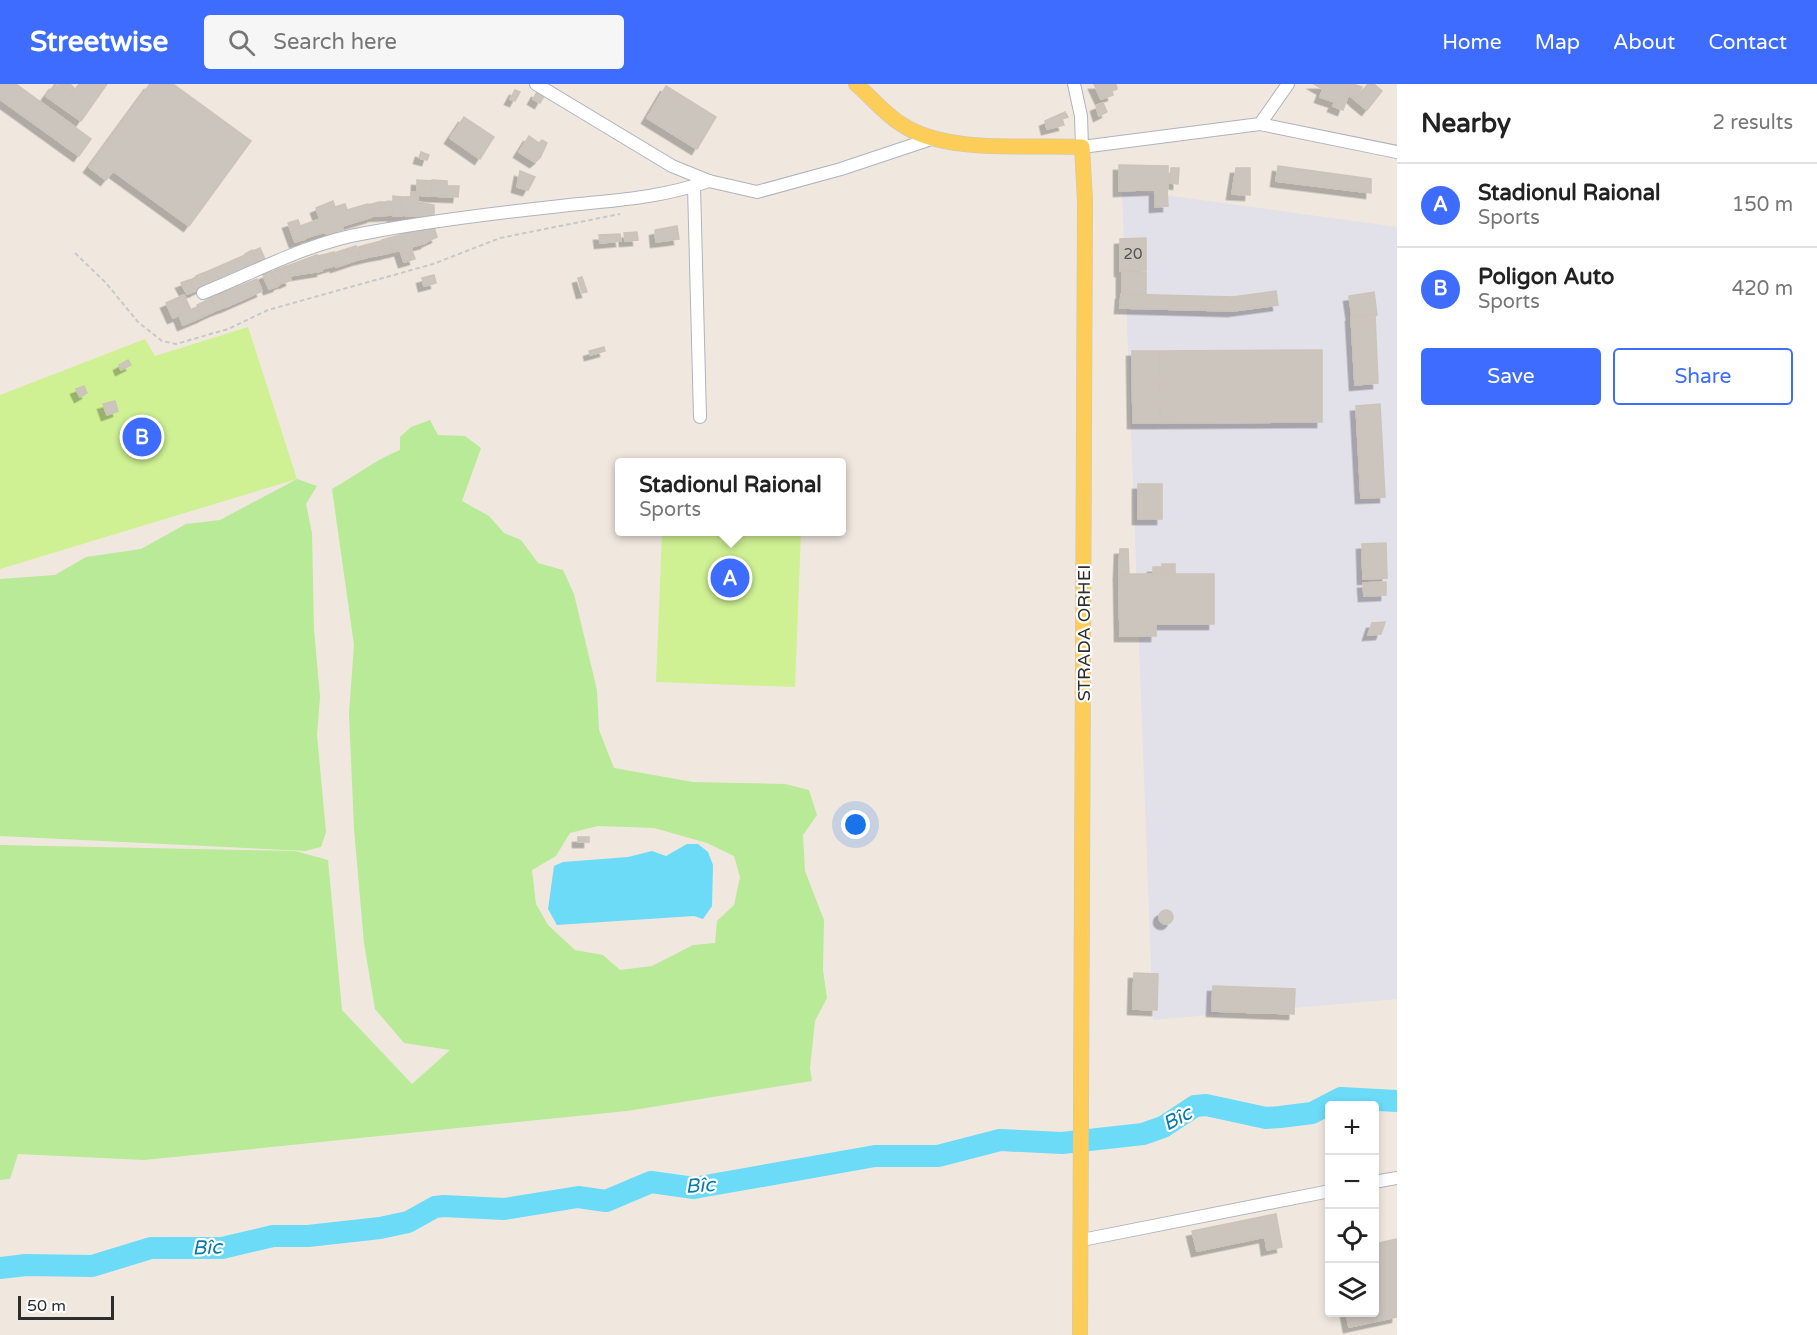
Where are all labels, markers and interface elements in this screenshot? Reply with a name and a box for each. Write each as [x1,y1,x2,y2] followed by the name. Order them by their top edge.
[204,15,624,69] search box
[30,25,168,59] text: Streetwise
[225,26,258,59] icon: search
[273,29,397,55] text: Search here
[1442,30,1502,55] text: Home
[1535,30,1580,55] text: Map
[1613,30,1675,55] text: About
[1708,30,1787,55] text: Contact
[1421,108,1511,139] text: Nearby
[1713,111,1793,135] text: 2 results
[1478,180,1661,206] text: Stadionul Raional
[1433,193,1448,217] text: A
[1732,193,1793,217] text: 150 m
[1478,206,1540,230] text: Sports
[1124,245,1142,263] house number: 20
[1478,264,1614,290] text: Poligon Auto
[1434,277,1447,301] text: B
[1732,277,1793,301] text: 420 m
[1478,290,1540,314] text: Sports
[1421,348,1601,405] button: Save
[1613,348,1793,405] button: Share
[122,414,162,460] pin: B
[615,458,846,536] popup
[639,472,822,498] text: Stadionul Raional
[639,498,701,522] text: Sports
[710,556,750,600] pin: A
[1073,565,1095,701] street label: STRADA ORHEI
[841,810,870,839] your location
[1159,1100,1198,1136] water label: Bîc
[1325,1101,1379,1317] map controls
[1325,1101,1379,1155] button: +
[1325,1155,1379,1209] button: −
[685,1173,718,1199] water label: Bîc
[1325,1209,1379,1263] button: locate
[192,1235,224,1261] water label: Bîc
[1325,1263,1379,1317] button: layers
[18,1293,114,1320] scale bar
[27,1296,66,1316] text: 50 m

